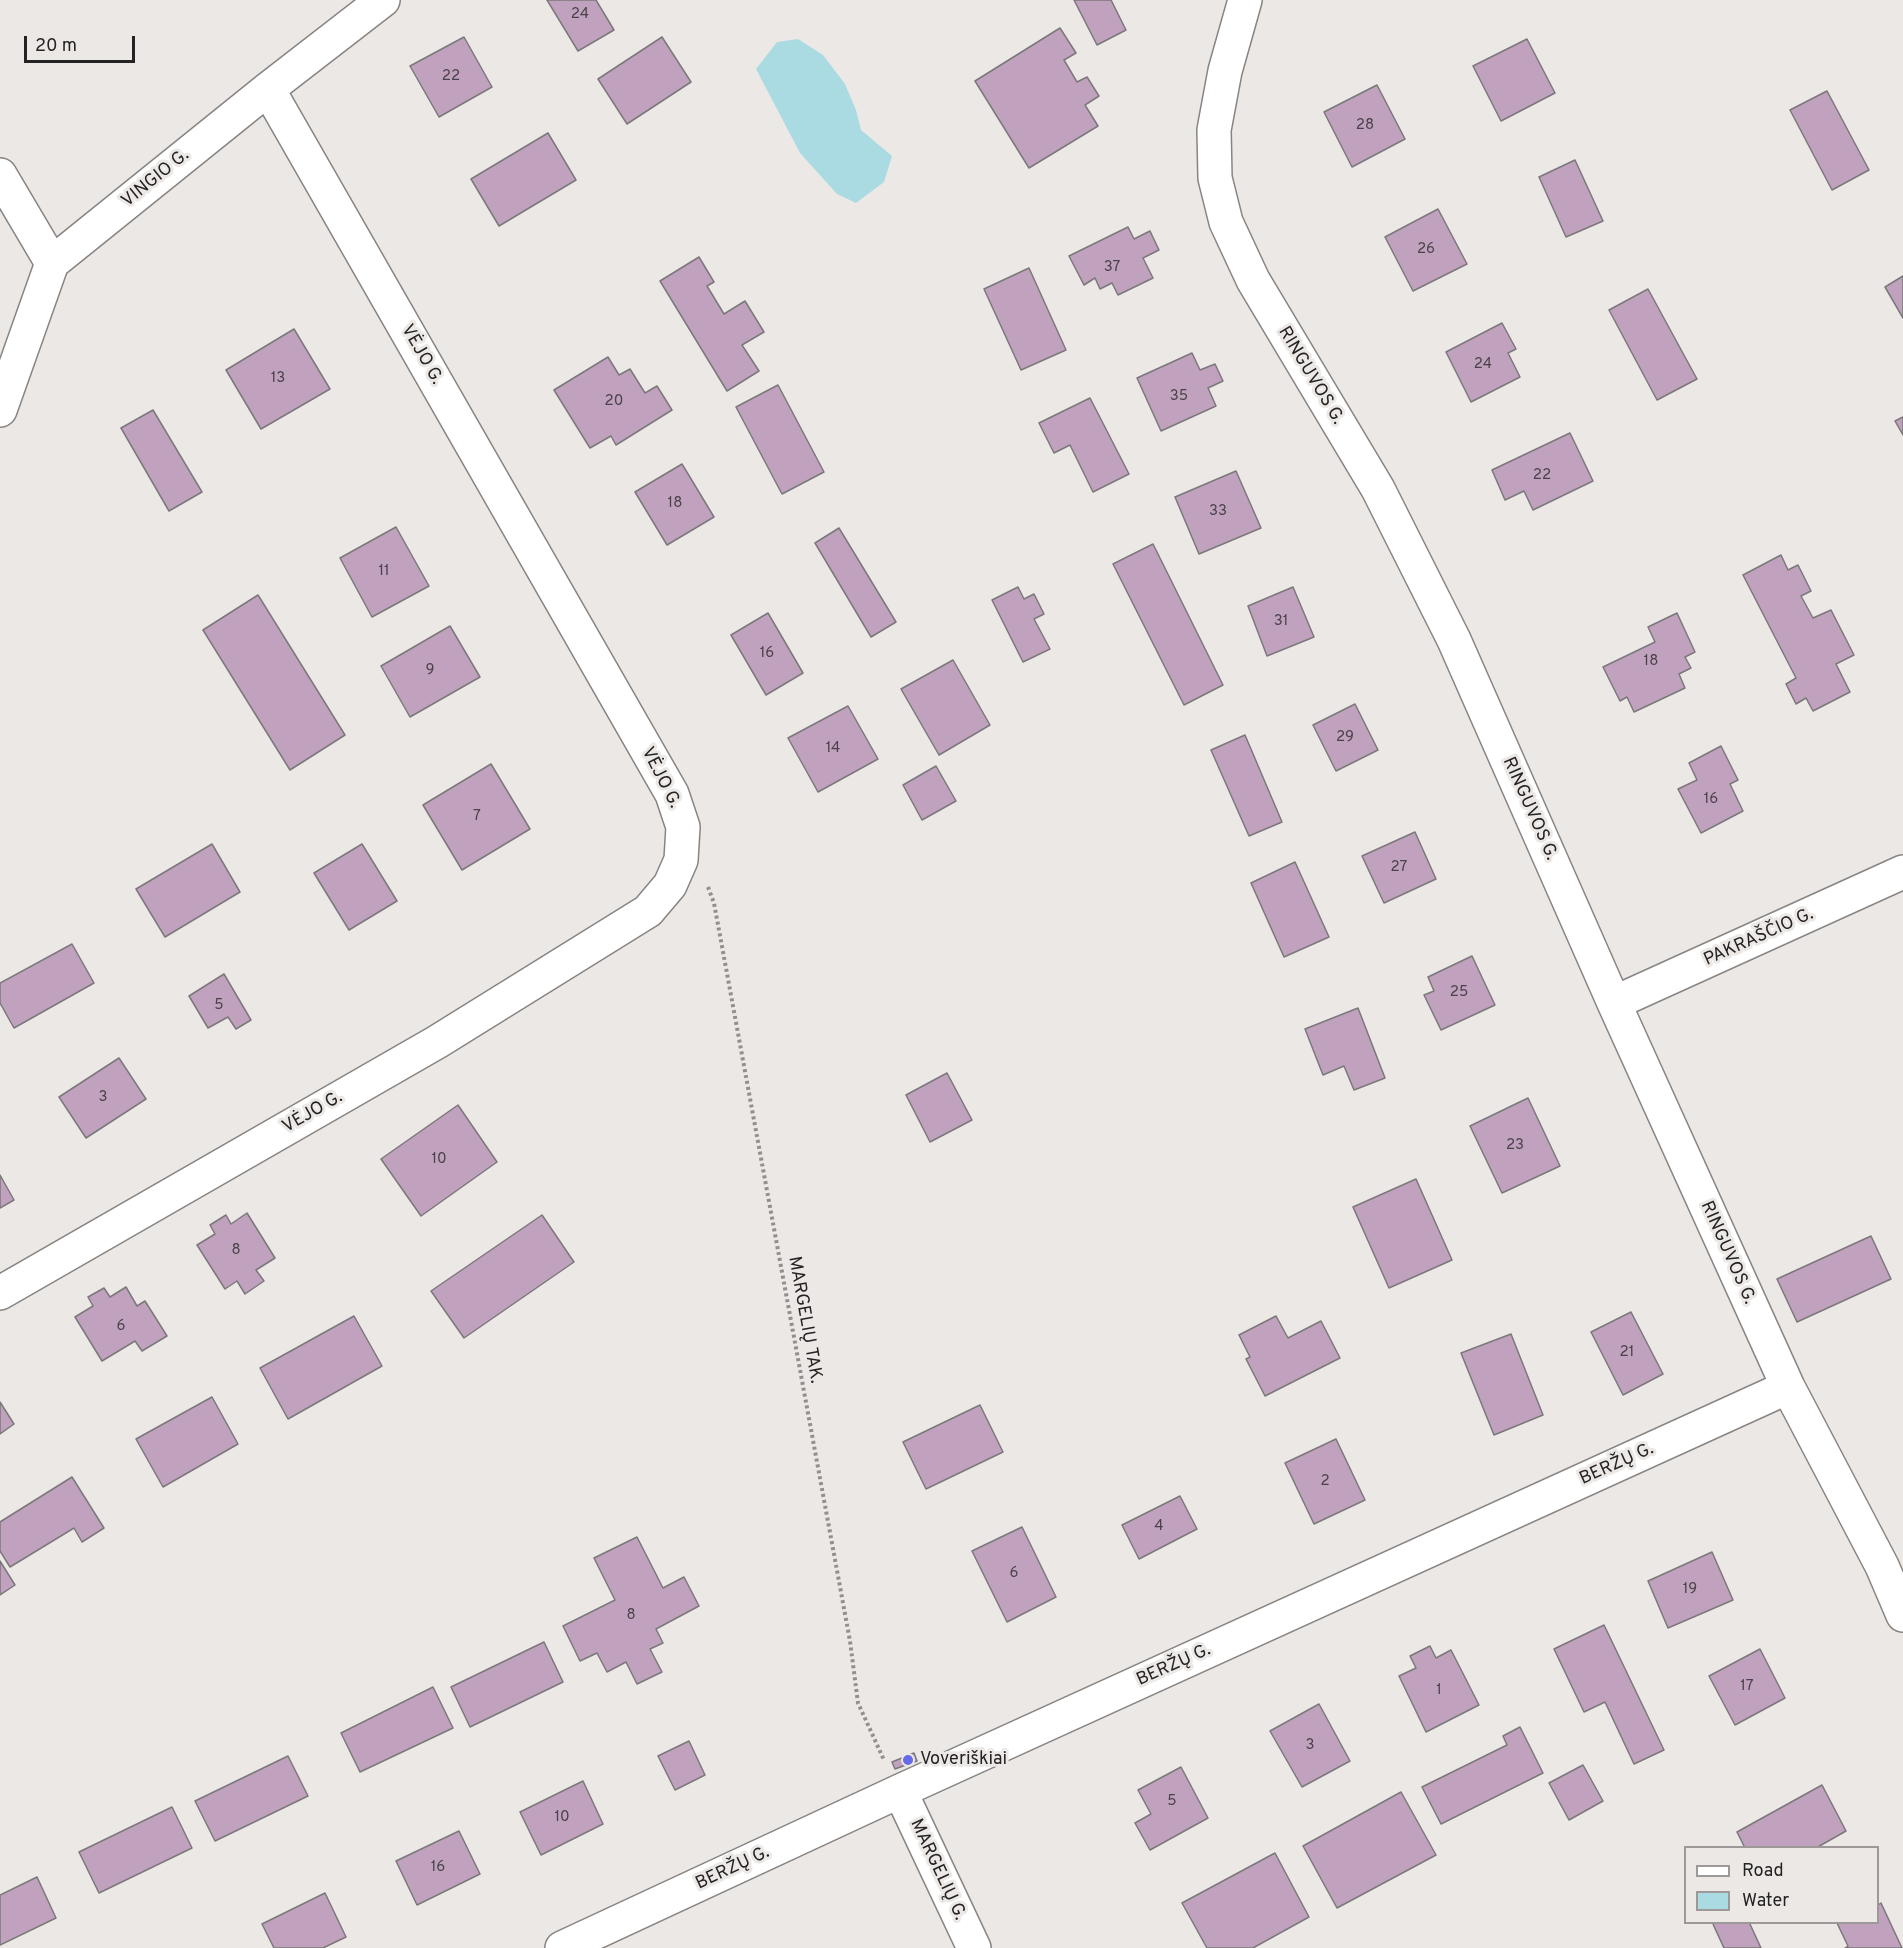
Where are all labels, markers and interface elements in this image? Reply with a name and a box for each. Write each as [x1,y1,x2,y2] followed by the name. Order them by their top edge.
[571,6,589,24] house number: 24
[27,24,138,62] scale bar
[35,35,77,58] text: 20 m
[442,68,460,86] house number: 22
[1356,117,1374,135] house number: 28
[118,145,194,213] street label: VINGIO G.
[1417,241,1435,259] house number: 26
[1104,259,1120,277] house number: 37
[395,321,447,389] street label: VĖJO G.
[1272,323,1348,429] street label: RINGUVOS G.
[1474,356,1492,374] house number: 24
[271,370,285,388] house number: 13
[1170,388,1188,406] house number: 35
[605,393,623,411] house number: 20
[1533,467,1551,485] house number: 22
[668,495,682,513] house number: 18
[1209,503,1227,521] house number: 33
[378,563,390,581] house number: 11
[1274,613,1288,631] house number: 31
[760,645,774,663] house number: 16
[1644,653,1658,671] house number: 18
[426,662,434,680] house number: 9
[1336,729,1354,747] house number: 29
[826,740,840,758] house number: 14
[635,744,685,812] street label: VĖJO G.
[1497,754,1561,864] street label: RINGUVOS G.
[1704,791,1718,809] house number: 16
[473,808,481,826] house number: 7
[1391,859,1407,877] house number: 27
[1701,904,1817,972] street label: PAKRAŠČIO G.
[1450,984,1468,1002] house number: 25
[214,997,224,1015] house number: 5
[279,1087,347,1139] street label: VĖJO G.
[98,1089,108,1107] house number: 3
[1506,1137,1524,1155] house number: 23
[431,1151,447,1169] house number: 10
[1695,1198,1759,1308] street label: RINGUVOS G.
[231,1242,241,1260] house number: 8
[782,1255,826,1385] street label: MARGELIŲ TAK.
[117,1318,125,1336] house number: 6
[1620,1344,1634,1362] house number: 21
[1577,1439,1657,1491] street label: BERŽŲ G.
[1320,1473,1330,1491] house number: 2
[1154,1518,1164,1536] house number: 4
[1010,1565,1018,1583] house number: 6
[1683,1581,1697,1599] house number: 19
[626,1607,636,1625] house number: 8
[1134,1640,1214,1692] street label: BERŽŲ G.
[1740,1678,1754,1696] house number: 17
[1436,1682,1442,1700] house number: 1
[1305,1737,1315,1755] house number: 3
[920,1749,1007,1771] place label: Voveriškiai
[901,1753,915,1767] marker: Voveriškiai
[1167,1793,1177,1811] house number: 5
[554,1809,570,1827] house number: 10
[904,1816,970,1924] street label: MARGELIŲ G.
[693,1843,773,1895] street label: BERŽŲ G.
[1684,1846,1879,1924] legend
[431,1859,445,1877] house number: 16
[1742,1860,1784,1883] text: Road
[1742,1890,1789,1913] text: Water

